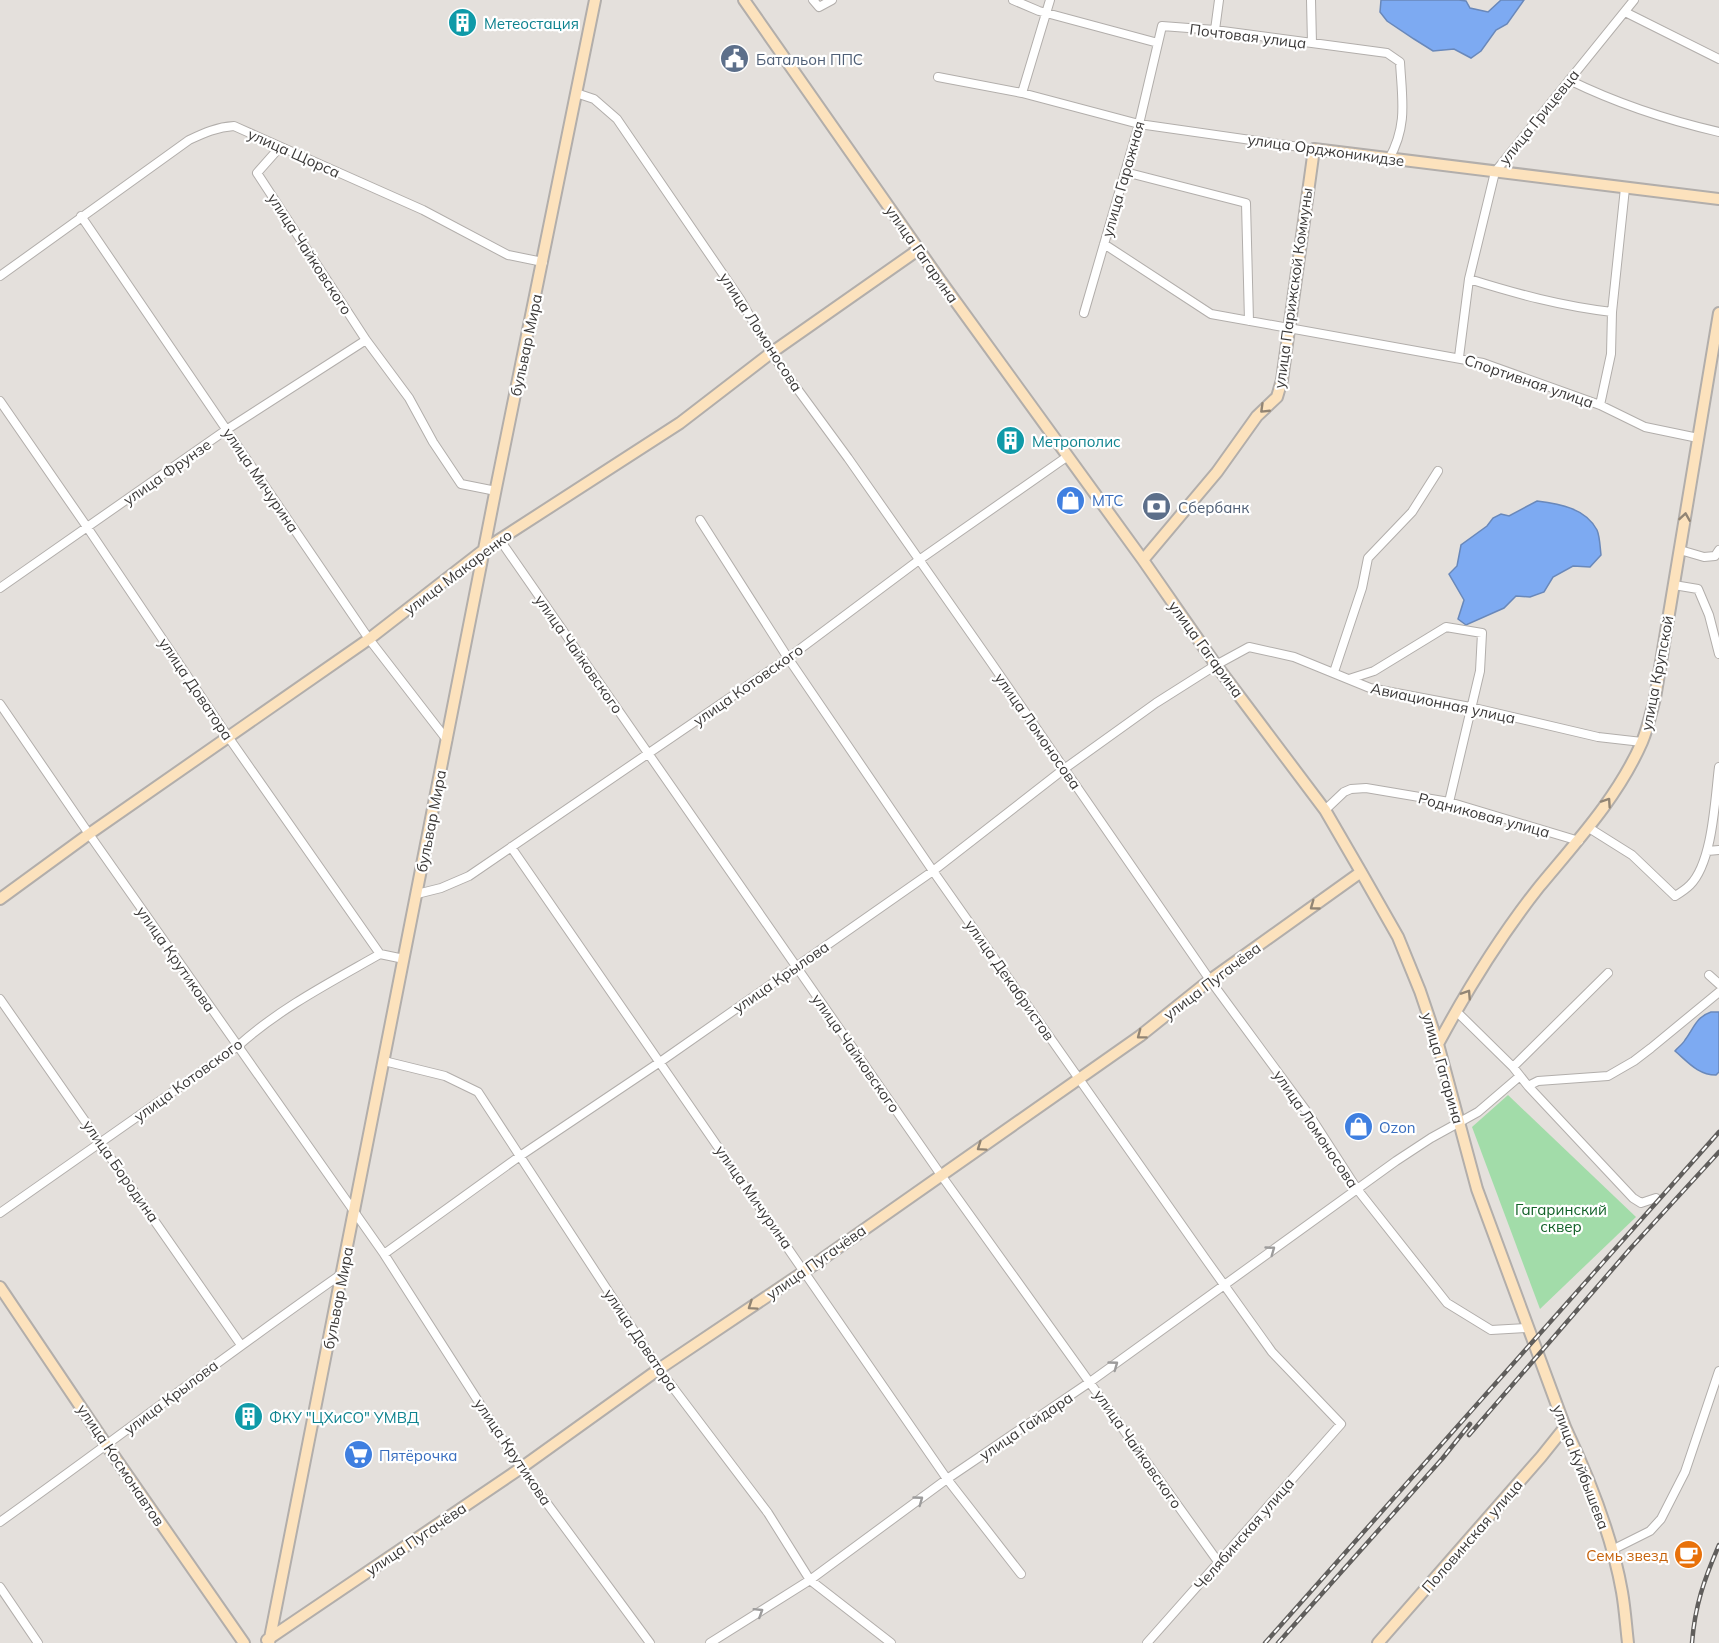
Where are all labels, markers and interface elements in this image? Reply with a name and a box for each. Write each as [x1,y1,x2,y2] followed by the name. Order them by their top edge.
[447,7,479,39] building icon: Метеостация
[484,14,579,33] place label: Метеостация
[1189,19,1307,53] street label: Почтовая улица
[719,43,751,75] public building icon: Батальон ППС
[756,50,863,69] place label: Батальон ППС
[1495,66,1583,168] street label: улица Грицевца
[1097,119,1149,239] street label: улица Гаражная
[245,124,343,182] street label: улица Щорса
[1246,130,1406,170] street label: улица Орджоникидзе
[1269,186,1317,390] street label: улица Парижской Коммуны
[264,190,356,318] street label: улица Чайковского
[881,201,963,307] street label: улица Гагарина
[715,269,807,395] street label: улица Ломоносова
[506,292,546,398] street label: бульвар Мира
[1462,350,1596,412] street label: Спортивная улица
[1261,402,1272,413] one-way arrow
[219,424,303,536] street label: улица Мичурина
[995,425,1027,457] building icon: Метрополис
[1032,432,1121,451] place label: Метрополис
[119,435,215,509] street label: улица Фрунзе
[1055,484,1087,516] shop icon: МТС
[1092,491,1124,510] place label: МТС
[1141,491,1173,523] bank icon: Сбербанк
[1178,498,1250,517] place label: Сбербанк
[1679,512,1691,521] one-way arrow
[400,525,516,619] street label: улица Макаренко
[531,591,627,717] street label: улица Чайковского
[1164,597,1248,701] street label: улица Гагарина
[1637,614,1677,732] street label: улица Крупской
[155,634,237,744] street label: улица Доватора
[689,640,807,730] street label: улица Котовского
[991,669,1085,793] street label: улица Ломоносова
[1369,678,1517,728] street label: Авиационная улица
[412,768,450,874] street label: бульвар Мира
[1416,788,1552,842] street label: Родниковая улица
[1600,798,1611,809] one-way arrow
[1309,899,1320,910] one-way arrow
[132,902,220,1016] street label: улица Крутикова
[961,916,1059,1044] street label: улица Декабристов
[729,937,833,1017] street label: улица Крылова
[1159,938,1265,1024] street label: улица Пугачёва
[1460,989,1471,1000] one-way arrow
[808,990,904,1116] street label: улица Чайковского
[1418,1010,1468,1126] street label: улица Гагарина
[1136,1028,1147,1039] one-way arrow
[130,1034,246,1126] street label: улица Котовского
[1270,1066,1362,1192] street label: улица Ломоносова
[1342,1111,1374,1143] shop icon: Ozon
[79,1116,163,1226] street label: улица Бородина
[1379,1118,1416,1137] place label: Ozon
[977,1140,988,1151] one-way arrow
[711,1142,797,1252] street label: улица Мичурина
[1515,1200,1607,1236] park label: Гагаринский сквер
[762,1221,870,1303] street label: улица Пугачёва
[319,1245,357,1351] street label: бульвар Мира
[1265,1247,1276,1258] one-way arrow
[600,1285,682,1395] street label: улица Доватора
[748,1299,759,1310] one-way arrow
[120,1355,222,1439] street label: улица Крылова
[1107,1361,1118,1372] one-way arrow
[1090,1386,1186,1512] street label: улица Чайковского
[976,1388,1076,1464] street label: улица Гайдара
[470,1395,556,1509] street label: улица Крутикова
[73,1400,169,1530] street label: улица Космонавтов
[232,1401,264,1433] building icon: ФКУ "ЦХиСО" УМВД
[1548,1402,1614,1532] street label: улица Куйбышева
[269,1408,419,1427] place label: ФКУ "ЦХиСО" УМВД
[342,1439,374,1471] supermarket icon: Пятёрочка
[379,1446,457,1465] place label: Пятёрочка
[1190,1474,1298,1594] street label: Челябинская улица
[1417,1475,1527,1597] street label: Половинская улица
[912,1496,923,1507] one-way arrow
[362,1498,470,1580] street label: улица Пугачёва
[1673,1539,1705,1571] cafe icon: Семь звезд
[1586,1546,1668,1565] place label: Семь звезд
[753,1607,763,1619] one-way arrow

